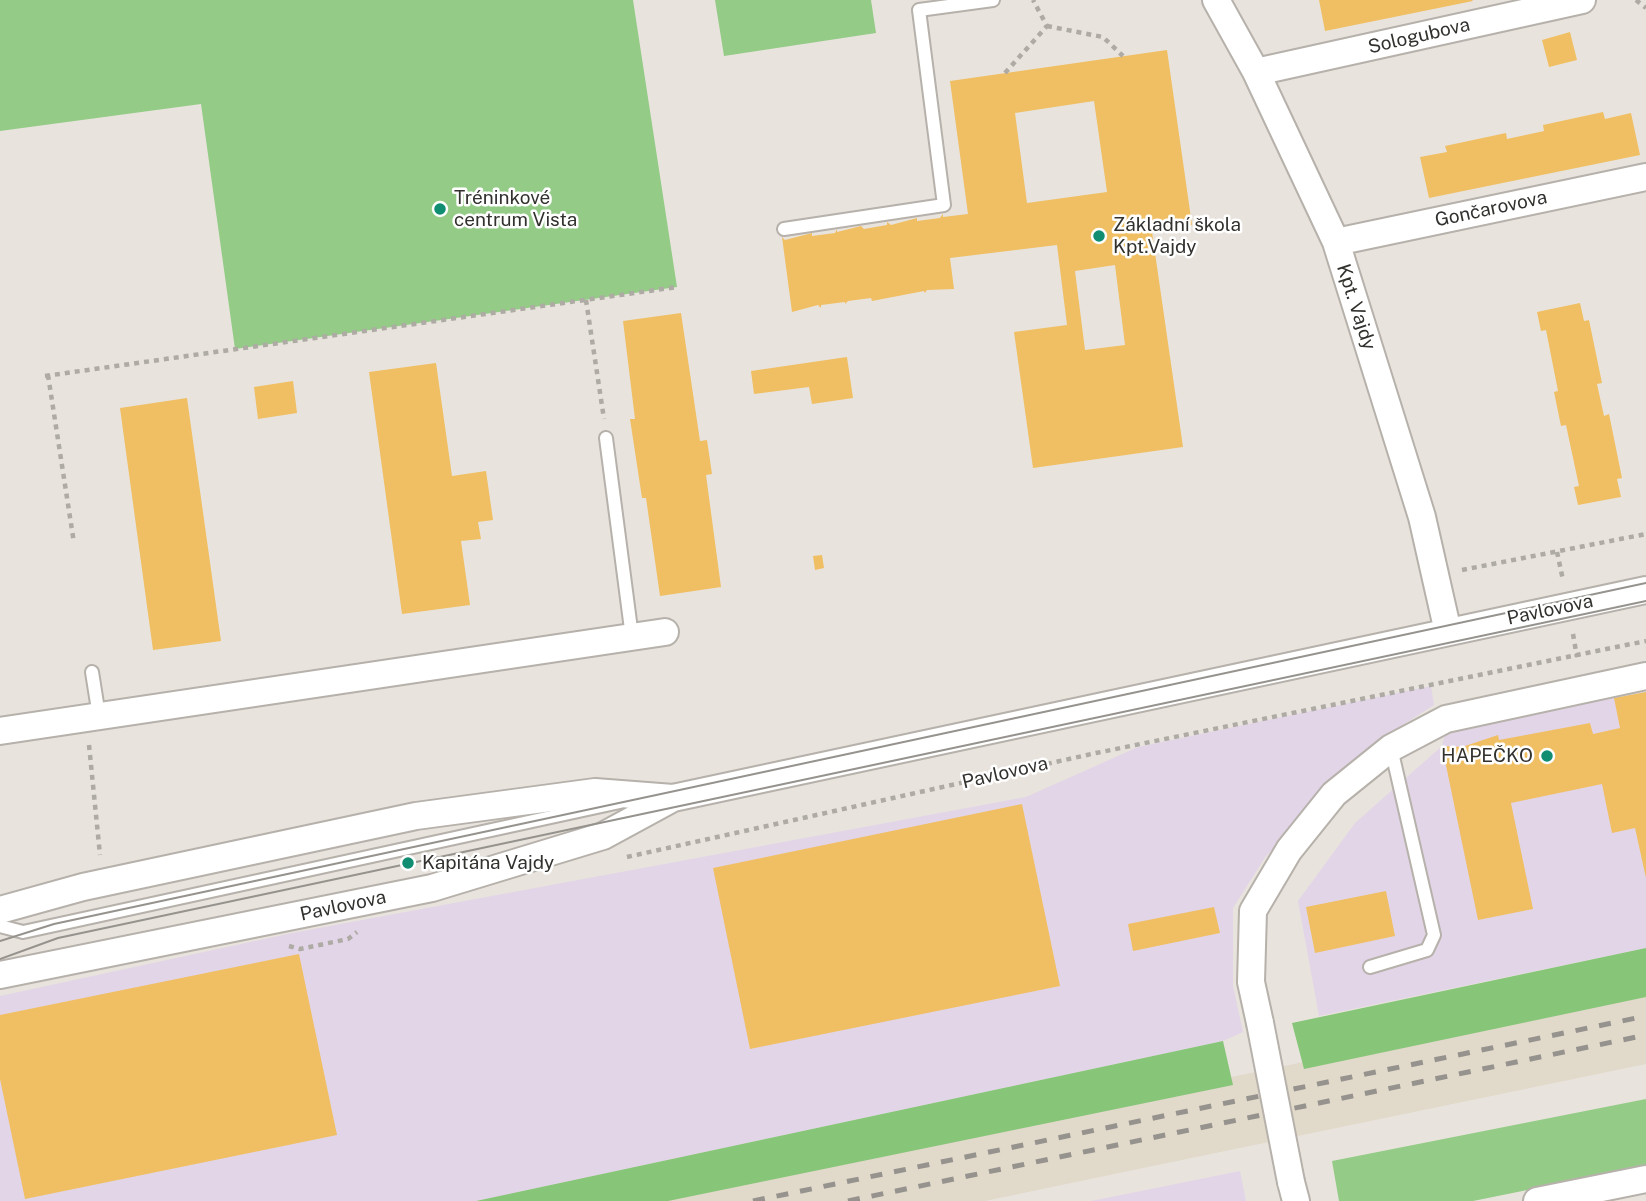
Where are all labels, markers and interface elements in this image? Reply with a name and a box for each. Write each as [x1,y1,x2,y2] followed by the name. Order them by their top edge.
[1366,13,1472,59] street label: Sologubova
[1433,186,1549,232] street label: Gončarovova
[454,187,577,231] place label: Tréninkové centrum Vista
[432,201,448,217] marker: Tréninkové centrum Vista
[1113,214,1241,258] place label: Základní škola Kpt.Vajdy
[1091,228,1107,244] marker: Základní škola Kpt.Vajdy
[1331,261,1381,353] street label: Kpt. Vajdy
[1505,590,1595,630] street label: Pavlovova
[1441,745,1533,767] place label: HAPEČKO
[1539,748,1555,764] marker: HAPEČKO
[960,752,1050,794] street label: Pavlovova
[422,852,554,874] place label: Kapitána Vajdy
[400,855,416,871] marker: Kapitána Vajdy
[298,886,388,926] street label: Pavlovova

